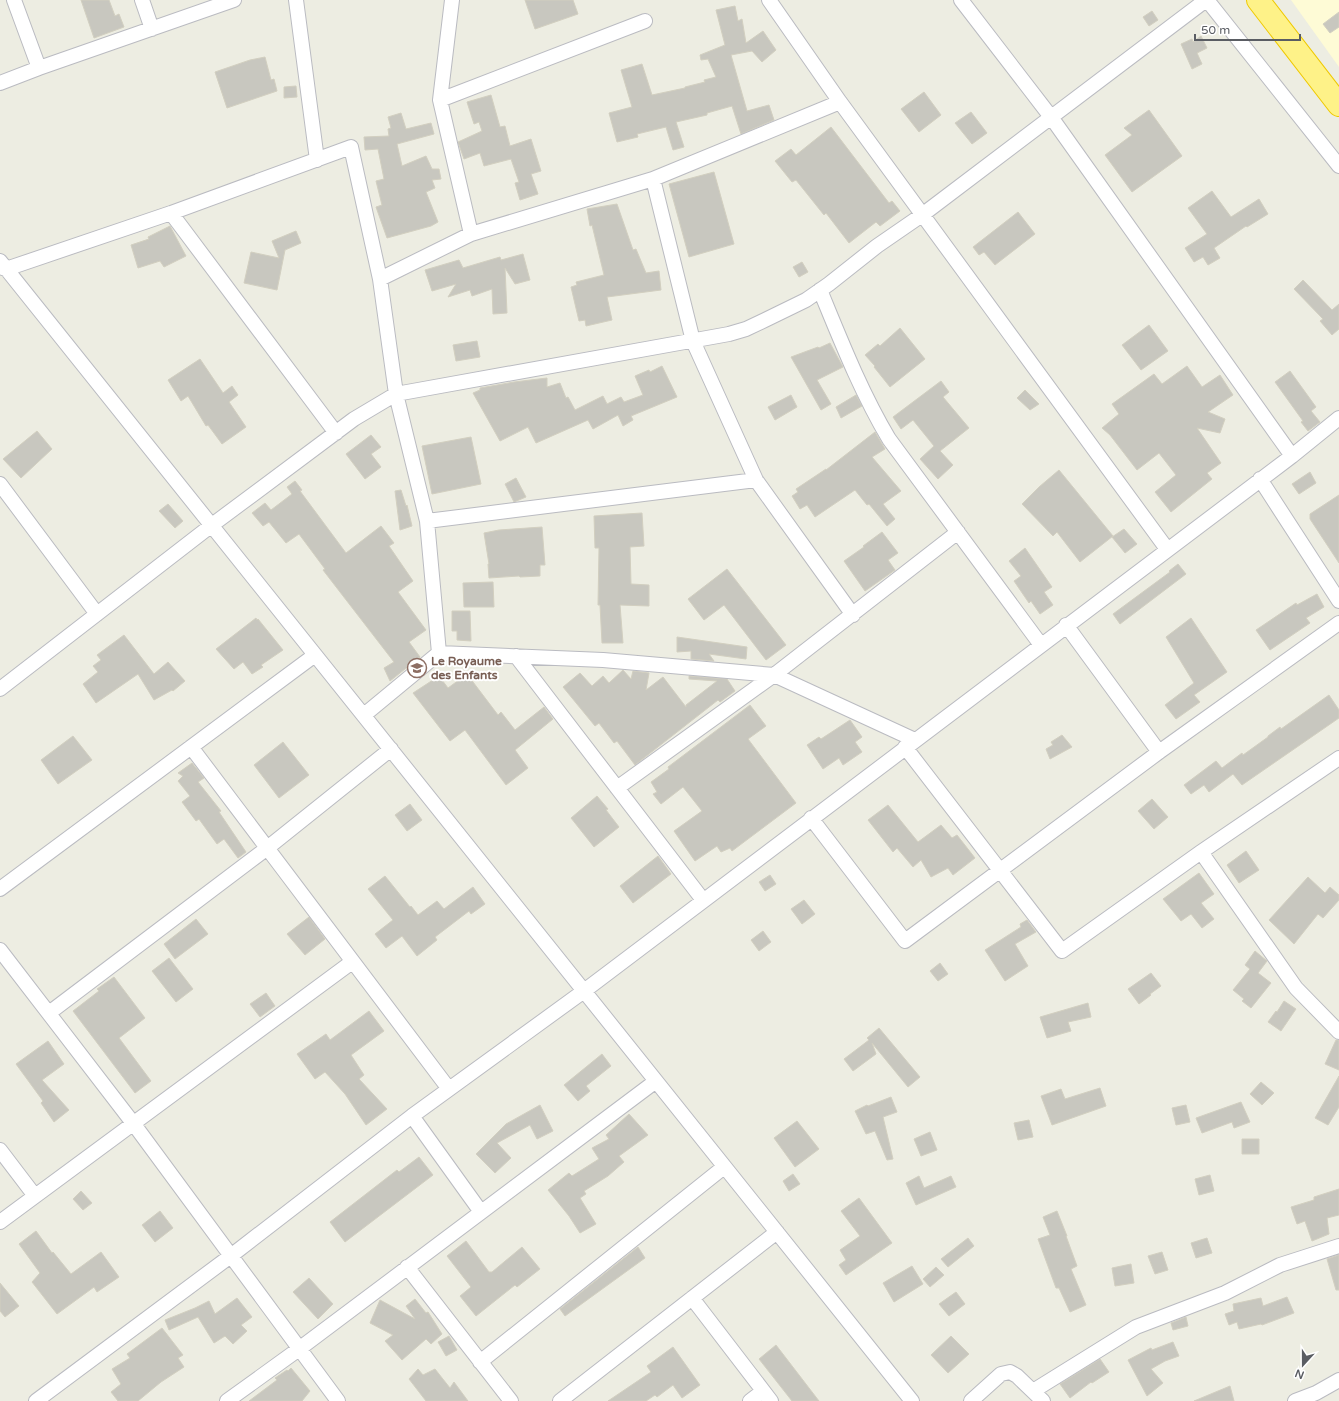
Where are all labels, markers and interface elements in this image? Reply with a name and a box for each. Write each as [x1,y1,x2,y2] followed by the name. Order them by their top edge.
[1195,16,1300,42] scale bar
[1201,23,1230,37] text: 50 m
[431,654,502,682] place label: Le Royaume des Enfants
[406,657,428,679] school or university icon: Le Royaume des Enfants
[1283,1345,1323,1385] north arrow
[1293,1366,1306,1382] text: N

